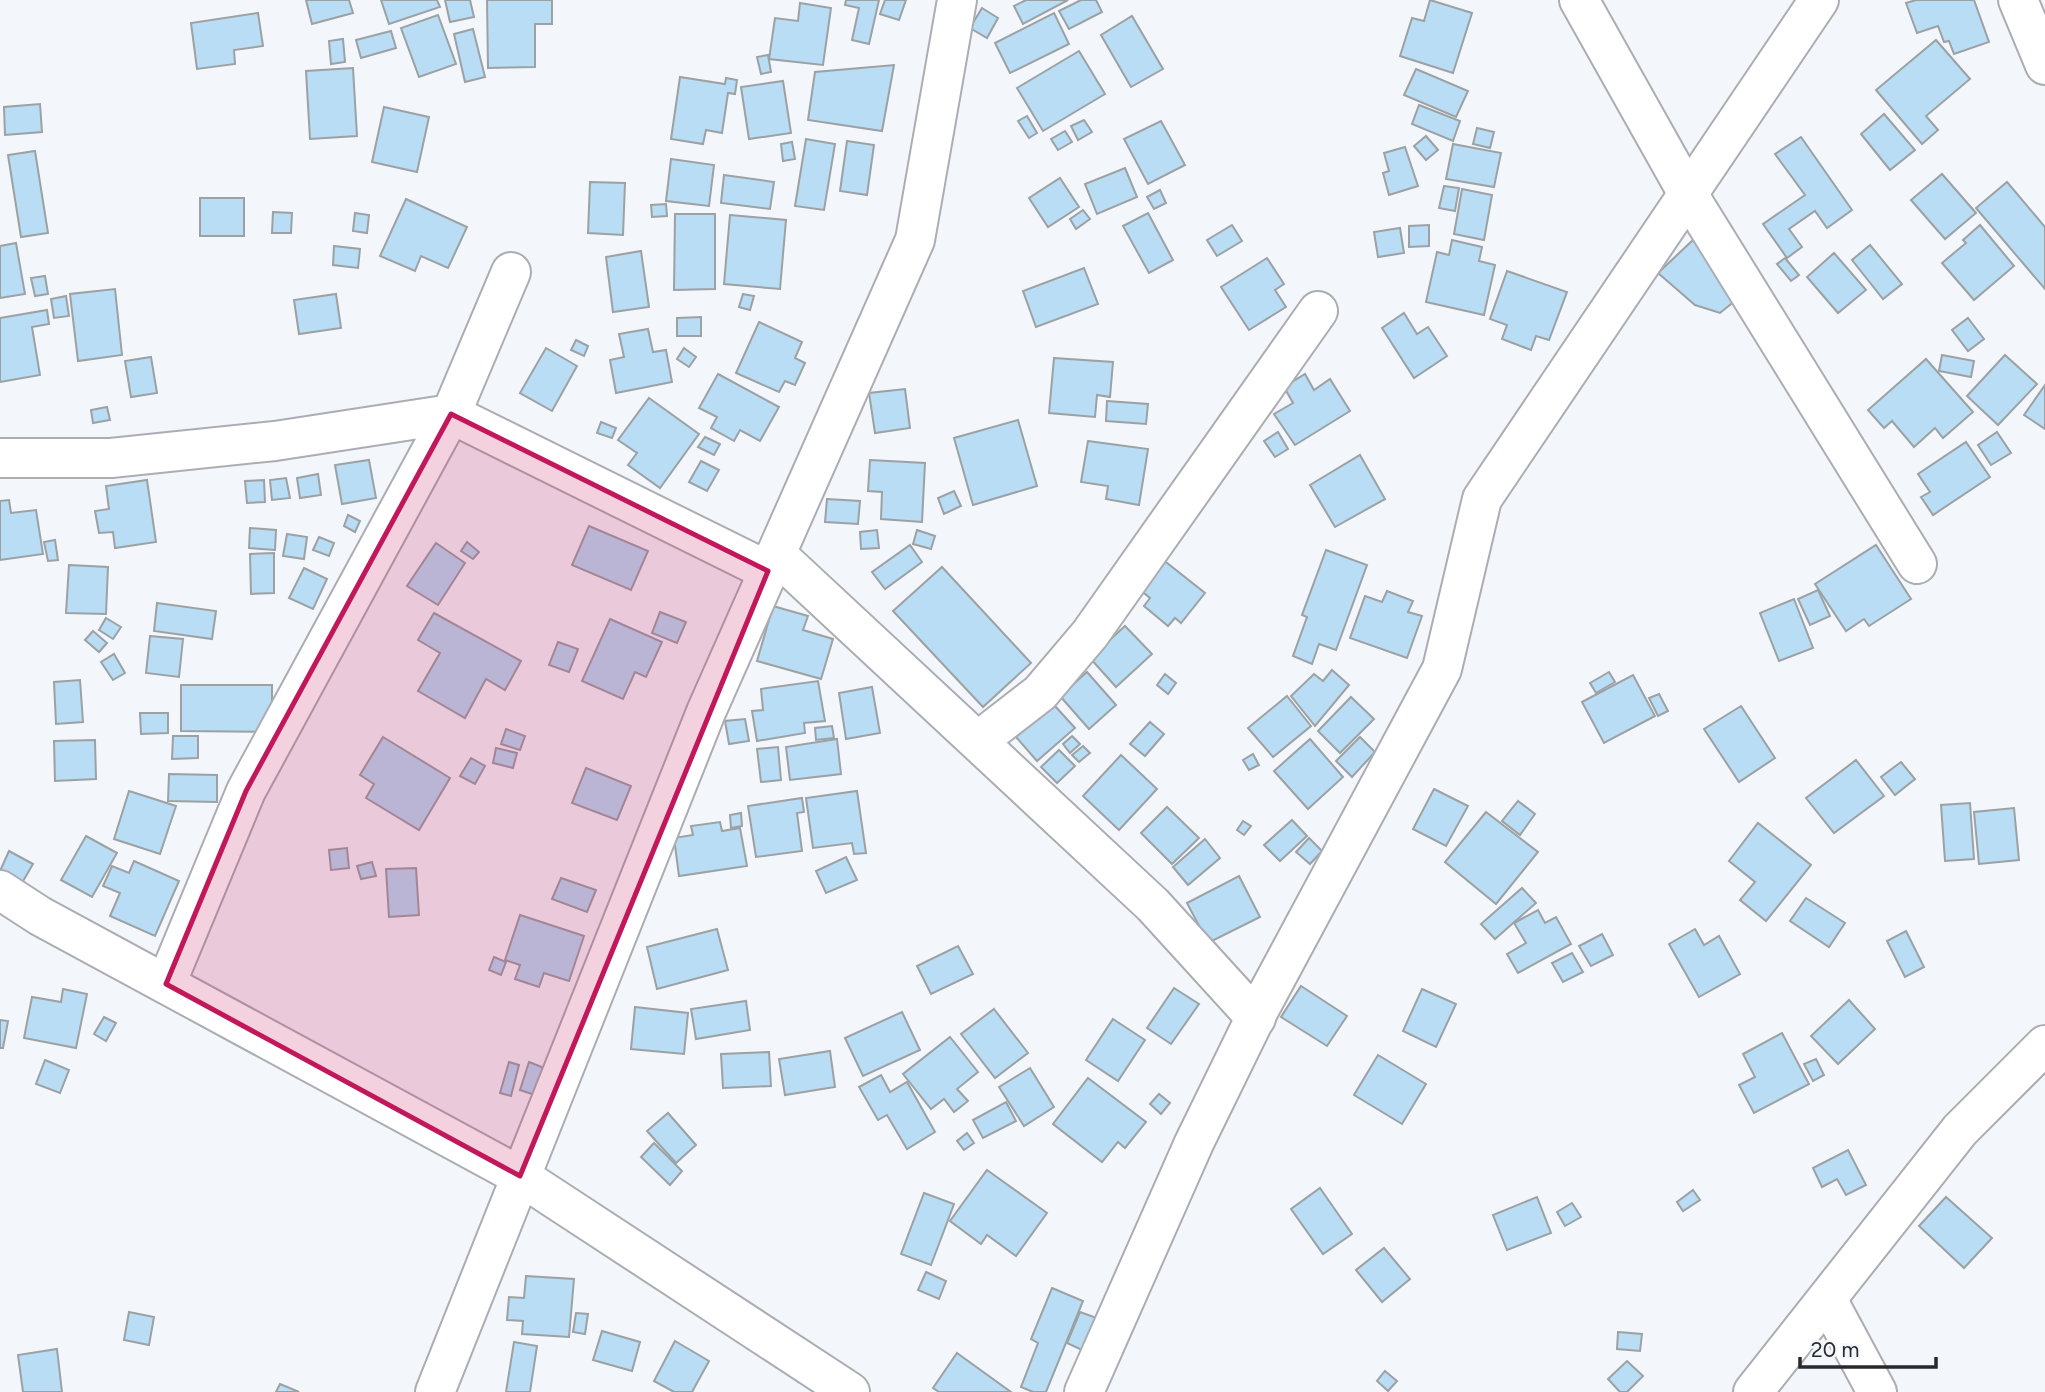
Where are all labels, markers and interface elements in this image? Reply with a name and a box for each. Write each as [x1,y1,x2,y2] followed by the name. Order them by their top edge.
[1800,1326,1937,1370] scale bar
[1811,1337,1859,1362] text: 20 m

